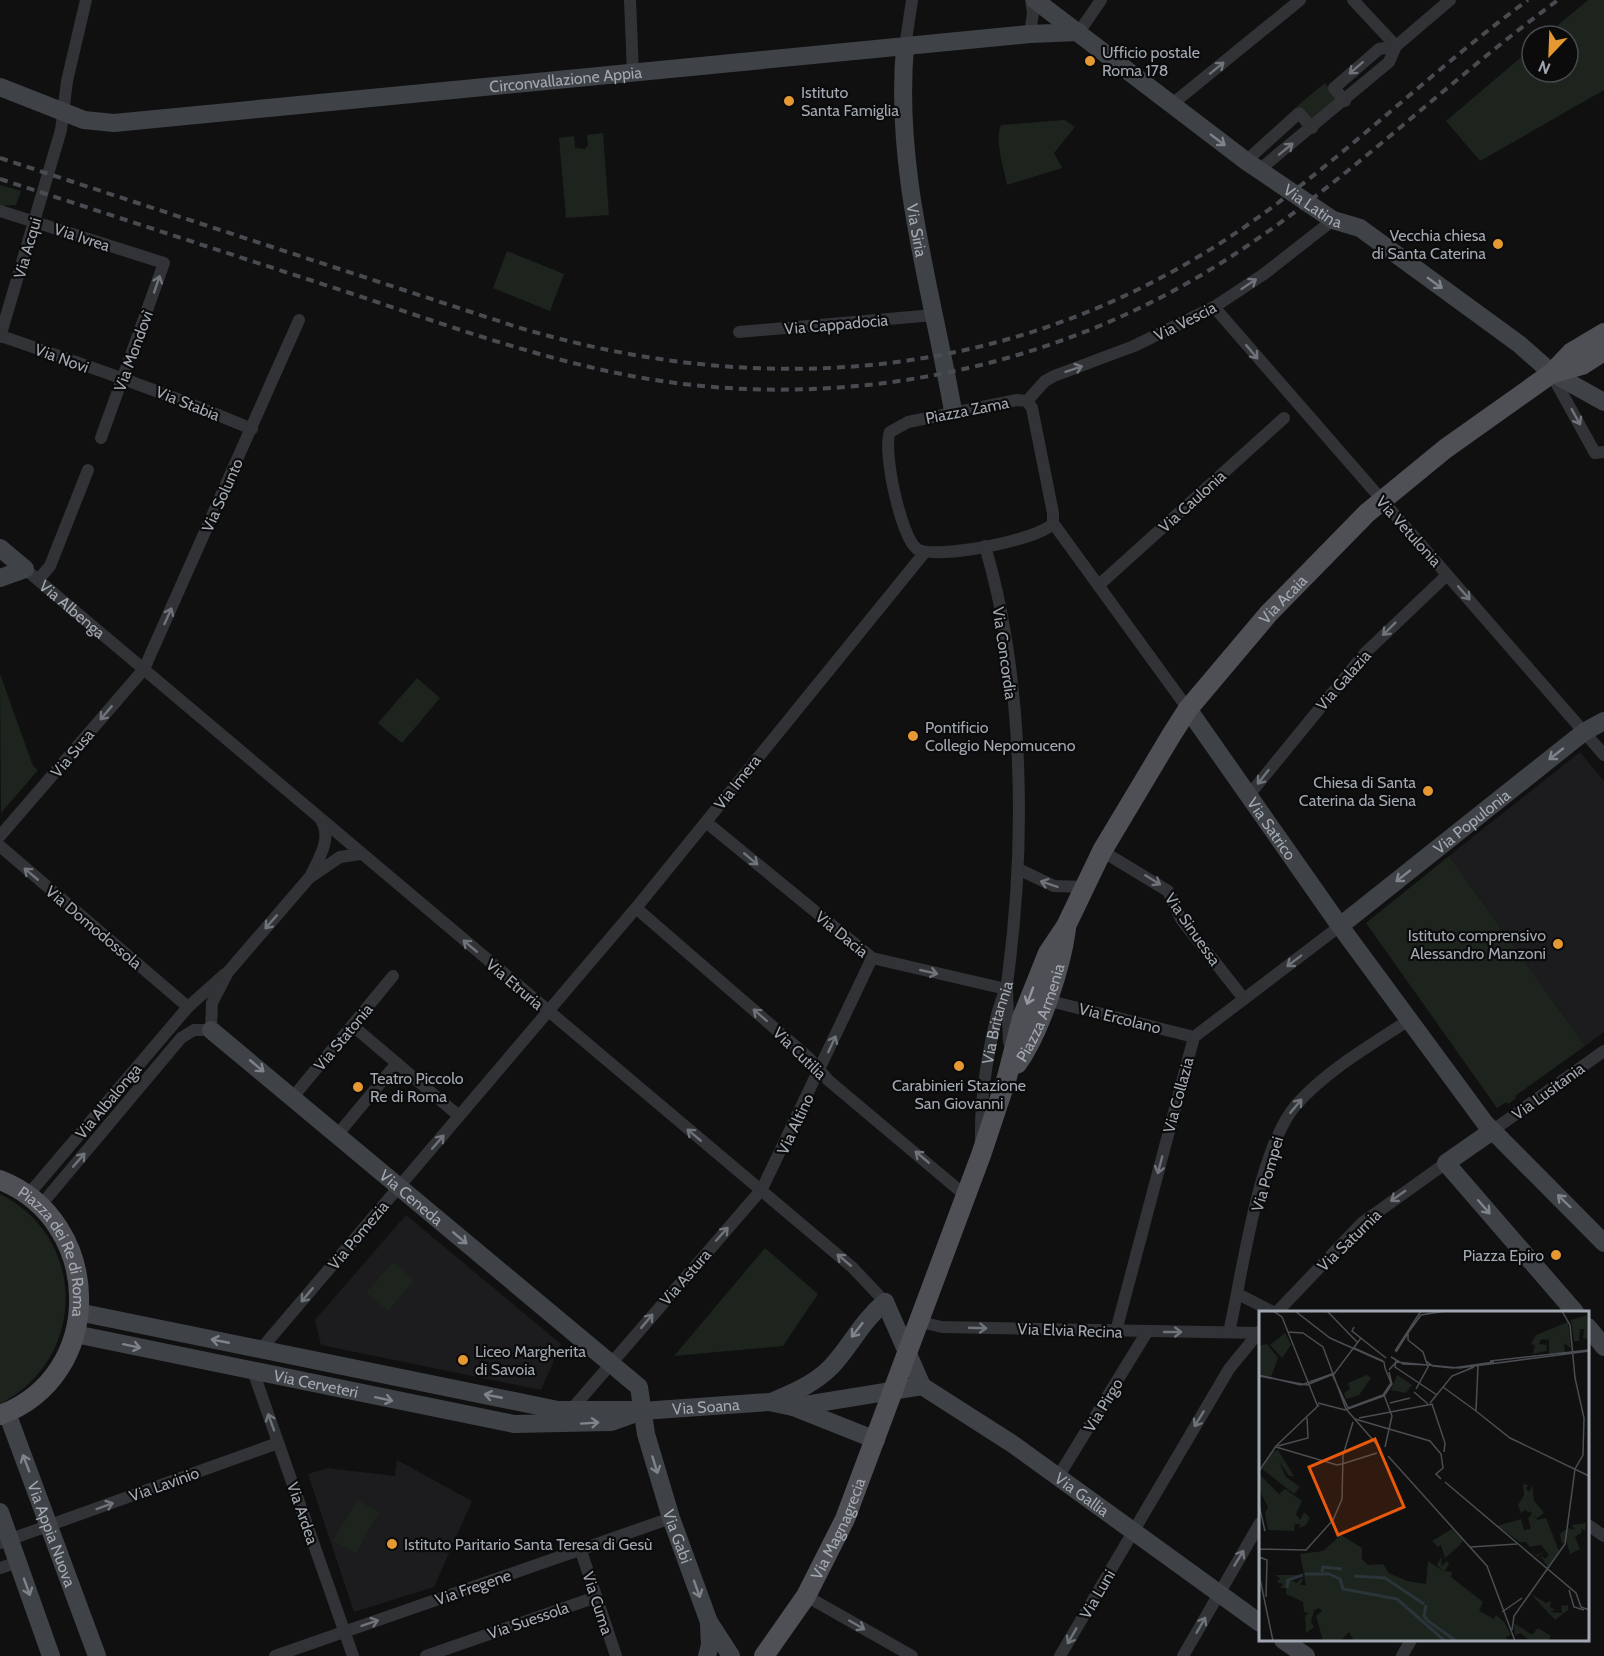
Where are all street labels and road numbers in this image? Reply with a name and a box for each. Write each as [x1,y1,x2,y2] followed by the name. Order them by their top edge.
[488,63,643,97] street label: Circonvallazione Appia
[1280,180,1344,232] street label: Via Latina
[903,202,931,259] street label: Via Siria
[10,215,45,281] street label: Via Acqui
[51,220,113,256] street label: Via Ivrea
[1151,298,1220,345] street label: Via Vescia
[110,308,157,394] street label: Via Mondovì
[783,310,889,339] street label: Via Cappadocia
[32,340,91,377] street label: Via Novi
[153,382,223,425] street label: Via Stabia
[924,393,1011,428] street label: Piazza Zama
[198,455,247,535] street label: Via Solunto
[1155,466,1230,536] street label: Via Caulonia
[1372,492,1445,571] street label: Via Vetulonia
[1255,571,1311,628] street label: Via Acaia
[35,576,109,643] street label: Via Albenga
[989,606,1020,701] street label: Via Concordia
[1312,646,1375,714] street label: Via Galazia
[47,725,98,781] street label: Via Susa
[710,751,765,813] street label: Via Imera
[1430,785,1514,858] street label: Via Populonia
[1243,794,1300,864] street label: Via Satrico
[42,882,146,973] street label: Via Domodossola
[1161,889,1225,969] street label: Via Sinuessa
[811,907,872,962] street label: Via Dacia
[482,955,547,1014] street label: Via Etruria
[1012,961,1069,1065] street label: Piazza Armenia
[978,979,1017,1066] street label: Via Britannia
[1077,999,1163,1038] street label: Via Ercolano
[310,1000,377,1075] street label: Via Statonia
[769,1023,830,1084] street label: Via Cutilia
[1159,1055,1198,1135] street label: Via Collazia
[1509,1059,1588,1124] street label: Via Lusitania
[71,1060,146,1143] street label: Via Albalonga
[773,1091,818,1158] street label: Via Altino
[1248,1134,1287,1214] street label: Via Pompei
[376,1166,447,1230] street label: Via Ceneda
[14,1182,88,1318] street label: Piazza dei Re di Roma
[324,1197,393,1273] street label: Via Pomezia
[1314,1205,1385,1275] street label: Via Saturnia
[656,1245,715,1309] street label: Via Astura
[1017,1319,1123,1342] street label: Via Elvia Recina
[272,1366,360,1402] street label: Via Cerveteri
[1080,1375,1127,1436] street label: Via Pirgo
[671,1395,741,1419] street label: Via Soana
[127,1463,202,1506] street label: Via Lavinio
[1051,1469,1113,1521] street label: Via Gallia
[807,1475,870,1583] street label: Via Magnagrecia
[23,1479,80,1590] street label: Via Appia Nuova
[283,1480,322,1547] street label: Via Ardea
[659,1507,696,1566] street label: Via Gabi
[433,1566,514,1609] street label: Via Fregene
[1076,1566,1119,1622] street label: Via Luni
[578,1569,617,1637] street label: Via Cuma
[485,1598,571,1643] street label: Via Suessola

